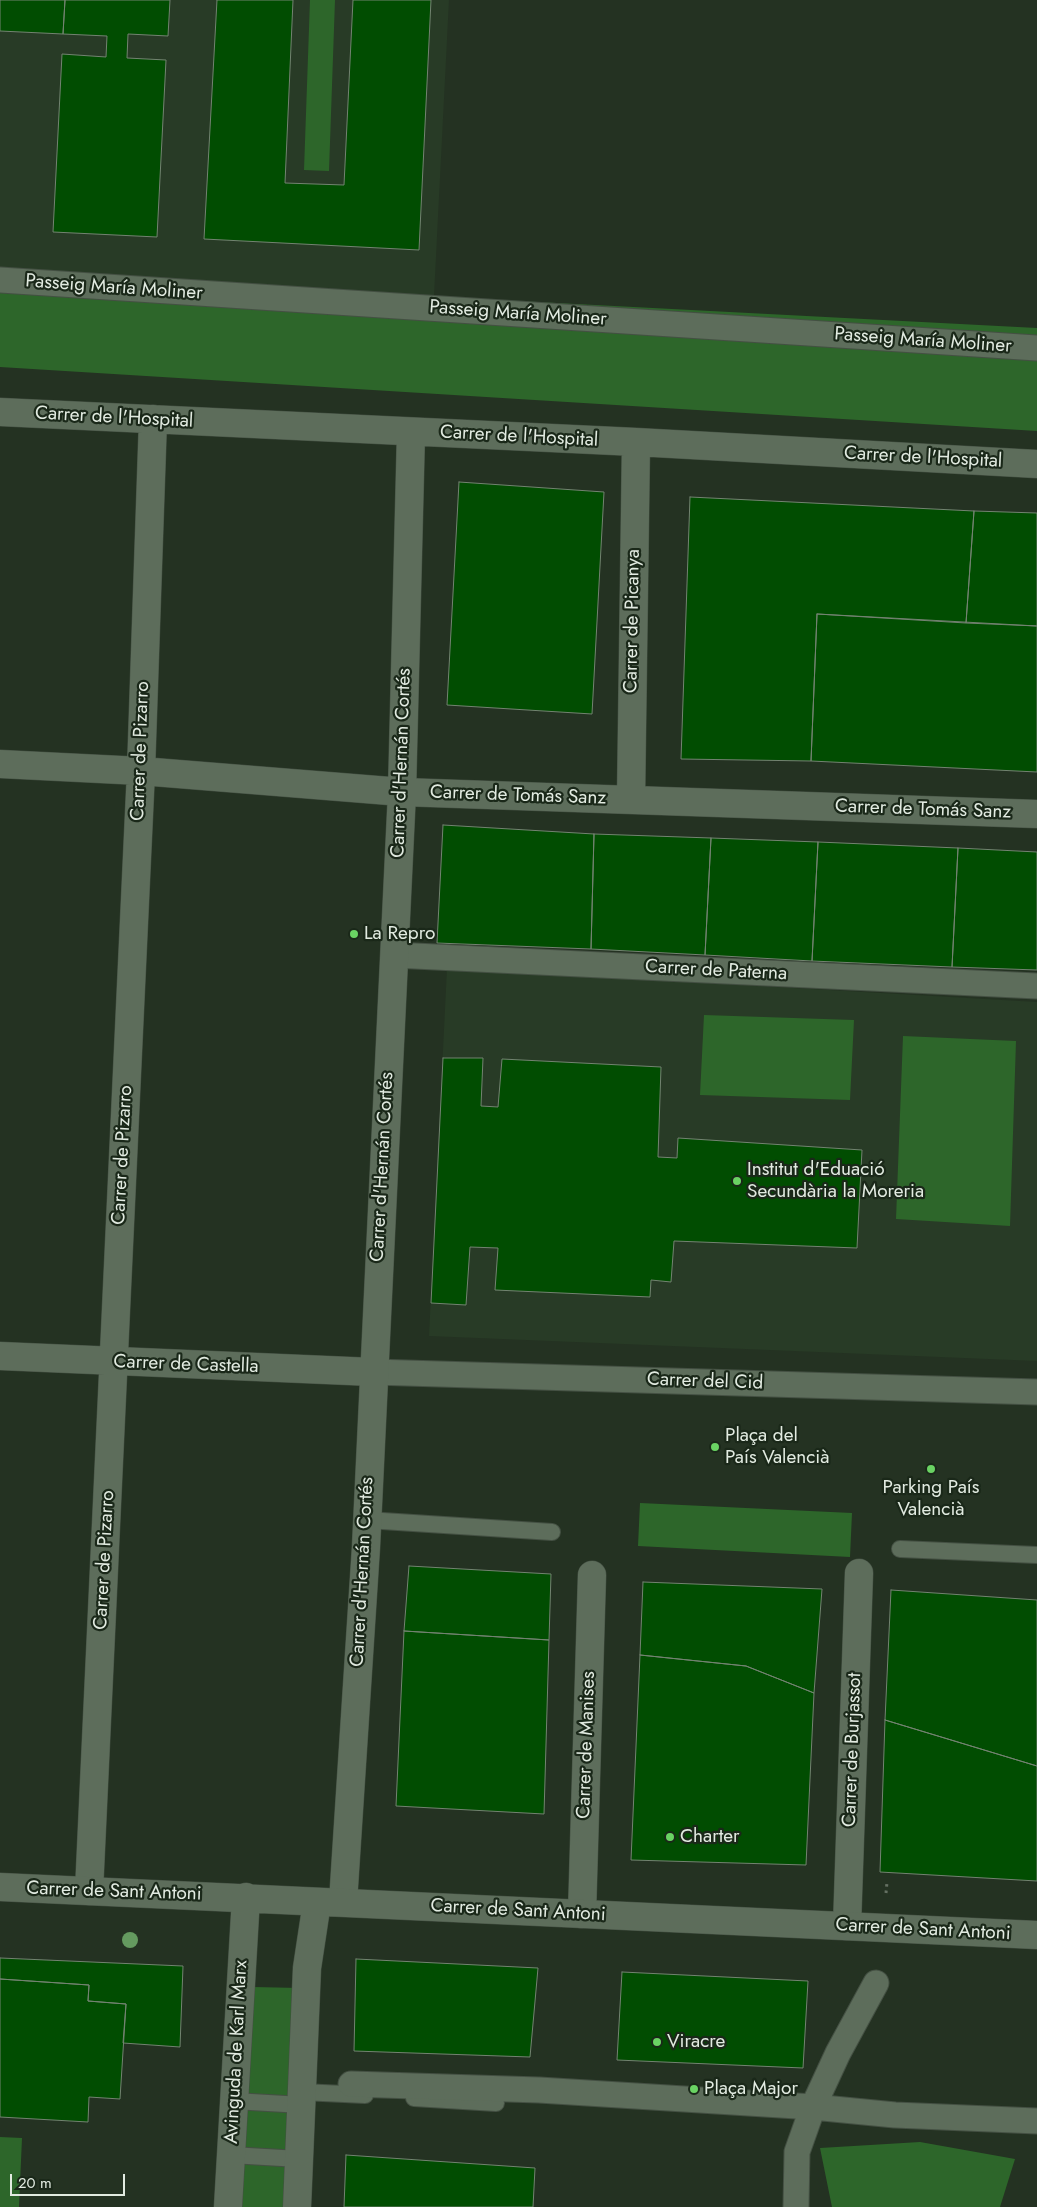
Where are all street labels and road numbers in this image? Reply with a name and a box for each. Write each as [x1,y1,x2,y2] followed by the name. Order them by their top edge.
[25,270,203,306] street label: Passeig María Moliner
[429,296,607,332] street label: Passeig María Moliner
[834,323,1012,359] street label: Passeig María Moliner
[34,402,194,434] street label: Carrer de l'Hospital
[439,421,599,453] street label: Carrer de l'Hospital
[843,442,1003,474] street label: Carrer de l'Hospital
[620,549,646,693] street label: Carrer de Picanya
[387,668,417,858] street label: Carrer d'Hernán Cortés
[127,681,155,821] street label: Carrer de Pizarro
[430,782,606,810] street label: Carrer de Tomás Sanz
[835,796,1011,824] street label: Carrer de Tomás Sanz
[644,956,788,986] street label: Carrer de Paterna
[367,1072,399,1262] street label: Carrer d'Hernán Cortés
[108,1085,138,1225] street label: Carrer de Pizarro
[113,1351,259,1379] street label: Carrer de Castella
[646,1369,764,1395] street label: Carrer del Cid
[347,1477,379,1667] street label: Carrer d'Hernán Cortés
[90,1490,120,1630] street label: Carrer de Pizarro
[573,1671,601,1819] street label: Carrer de Manises
[839,1672,867,1828] street label: Carrer de Burjassot
[26,1878,202,1906] street label: Carrer de Sant Antoni
[430,1895,606,1927] street label: Carrer de Sant Antoni
[835,1914,1011,1946] street label: Carrer de Sant Antoni
[221,1960,253,2144] street label: Avinguda de Karl Marx

